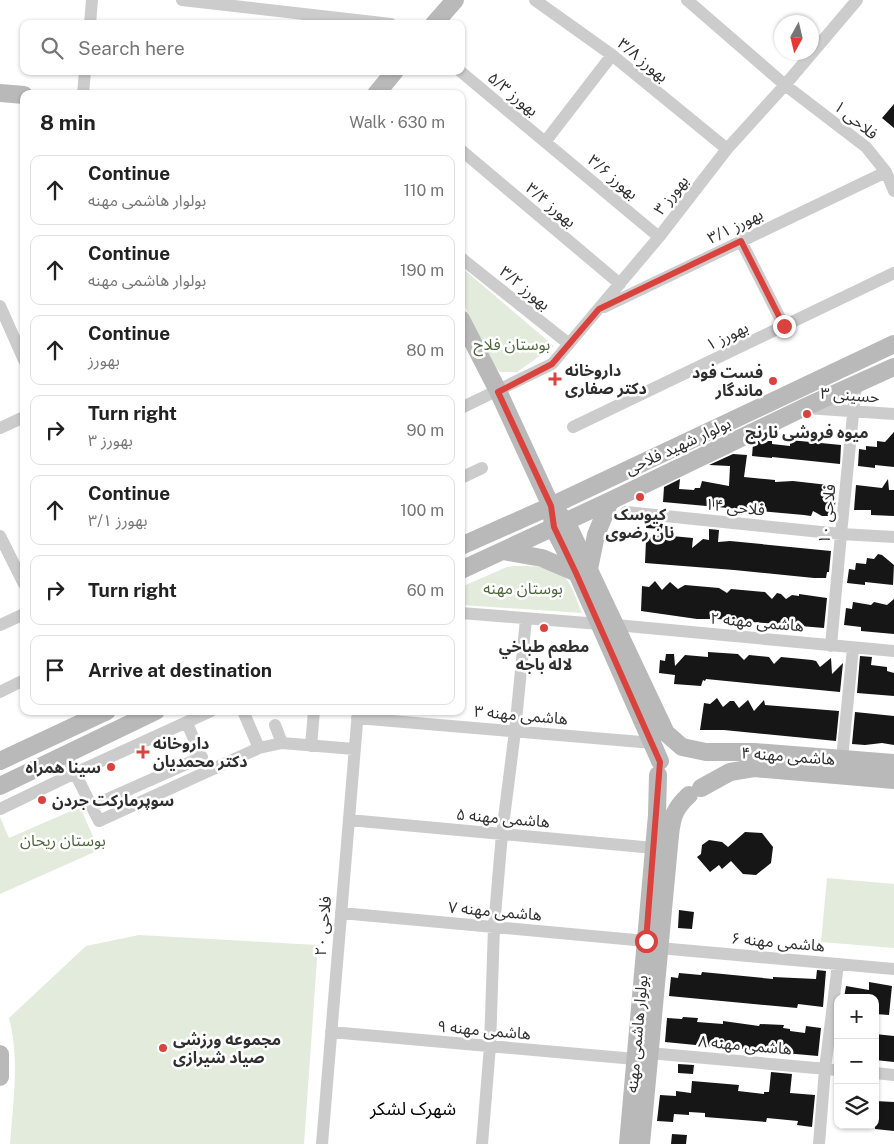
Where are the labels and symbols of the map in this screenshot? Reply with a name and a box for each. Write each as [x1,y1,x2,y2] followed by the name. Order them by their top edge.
[774,15,819,60] north arrow
[614,34,672,86] street label: بهورز ۳/۸
[484,68,542,120] street label: بهورز ۵/۳
[830,97,882,143] street label: فلاحی ۱
[584,151,642,203] street label: بهورز ۳/۶
[650,172,692,218] street label: بهورز ۳
[522,179,580,231] street label: بهورز ۳/۴
[704,204,766,248] street label: بهورز ۳/۱
[496,262,554,314] street label: بهورز ۳/۲
[773,315,796,338] route end
[703,318,751,354] street label: بهورز ۱
[474,335,550,357] park label: بوستان فلاح
[565,361,647,398] place label: داروخانه دکتر صفاری
[692,363,763,400] place label: فست فود ماندگار
[549,373,561,385] marker: داروخانه دکتر صفاری
[767,375,779,387] marker: فست فود ماندگار
[820,383,880,407] street label: حسینی ۳
[801,408,813,420] marker: میوه فروشی نارنج
[622,413,734,479] street label: بولوار شهید فلاحی
[745,423,869,445] place label: میوه فروشی نارنج
[814,483,840,545] street label: فلاحی ۱۰
[634,491,646,503] marker: کیوسک نان رضوی
[704,494,766,520] street label: فلاحی ۱۴
[606,505,674,542] place label: کیوسک نان رضوی
[483,579,563,598] park label: بوستان مهنه
[709,608,805,636] street label: هاشمی مهنه ۲
[538,622,550,634] marker: مطعم طباخي لاله باجه
[499,637,589,674] place label: مطعم طباخي لاله باجه
[473,701,569,729] street label: هاشمی مهنه ۳
[153,734,247,771] place label: داروخانه دکتر محمدیان
[740,743,836,769] street label: هاشمی مهنه ۴
[137,746,149,758] marker: داروخانه دکتر محمدیان
[25,758,101,777] place label: سینا همراه
[105,761,117,773] marker: سینا همراه
[52,791,174,810] place label: سوپرمارکت جردن
[36,794,48,806] marker: سوپرمارکت جردن
[455,804,551,832] street label: هاشمی مهنه ۵
[20,831,106,850] park label: بوستان ریحان
[311,895,335,957] street label: فلاحی ۲۰
[447,897,543,925] street label: هاشمی مهنه ۷
[730,928,826,956] street label: هاشمی مهنه ۶
[635,930,658,953] route start
[622,974,652,1094] street label: بولوار هاشمی مهنه
[436,1016,532,1044] street label: هاشمی مهنه ۹
[173,1030,281,1067] place label: مجموعه ورزشی صیاد شیرازی
[697,1031,793,1059] street label: هاشمی مهنه ۸
[157,1042,169,1054] marker: مجموعه ورزشی صیاد شیرازی
[369,1098,456,1120] district label: شهرک لشکر

